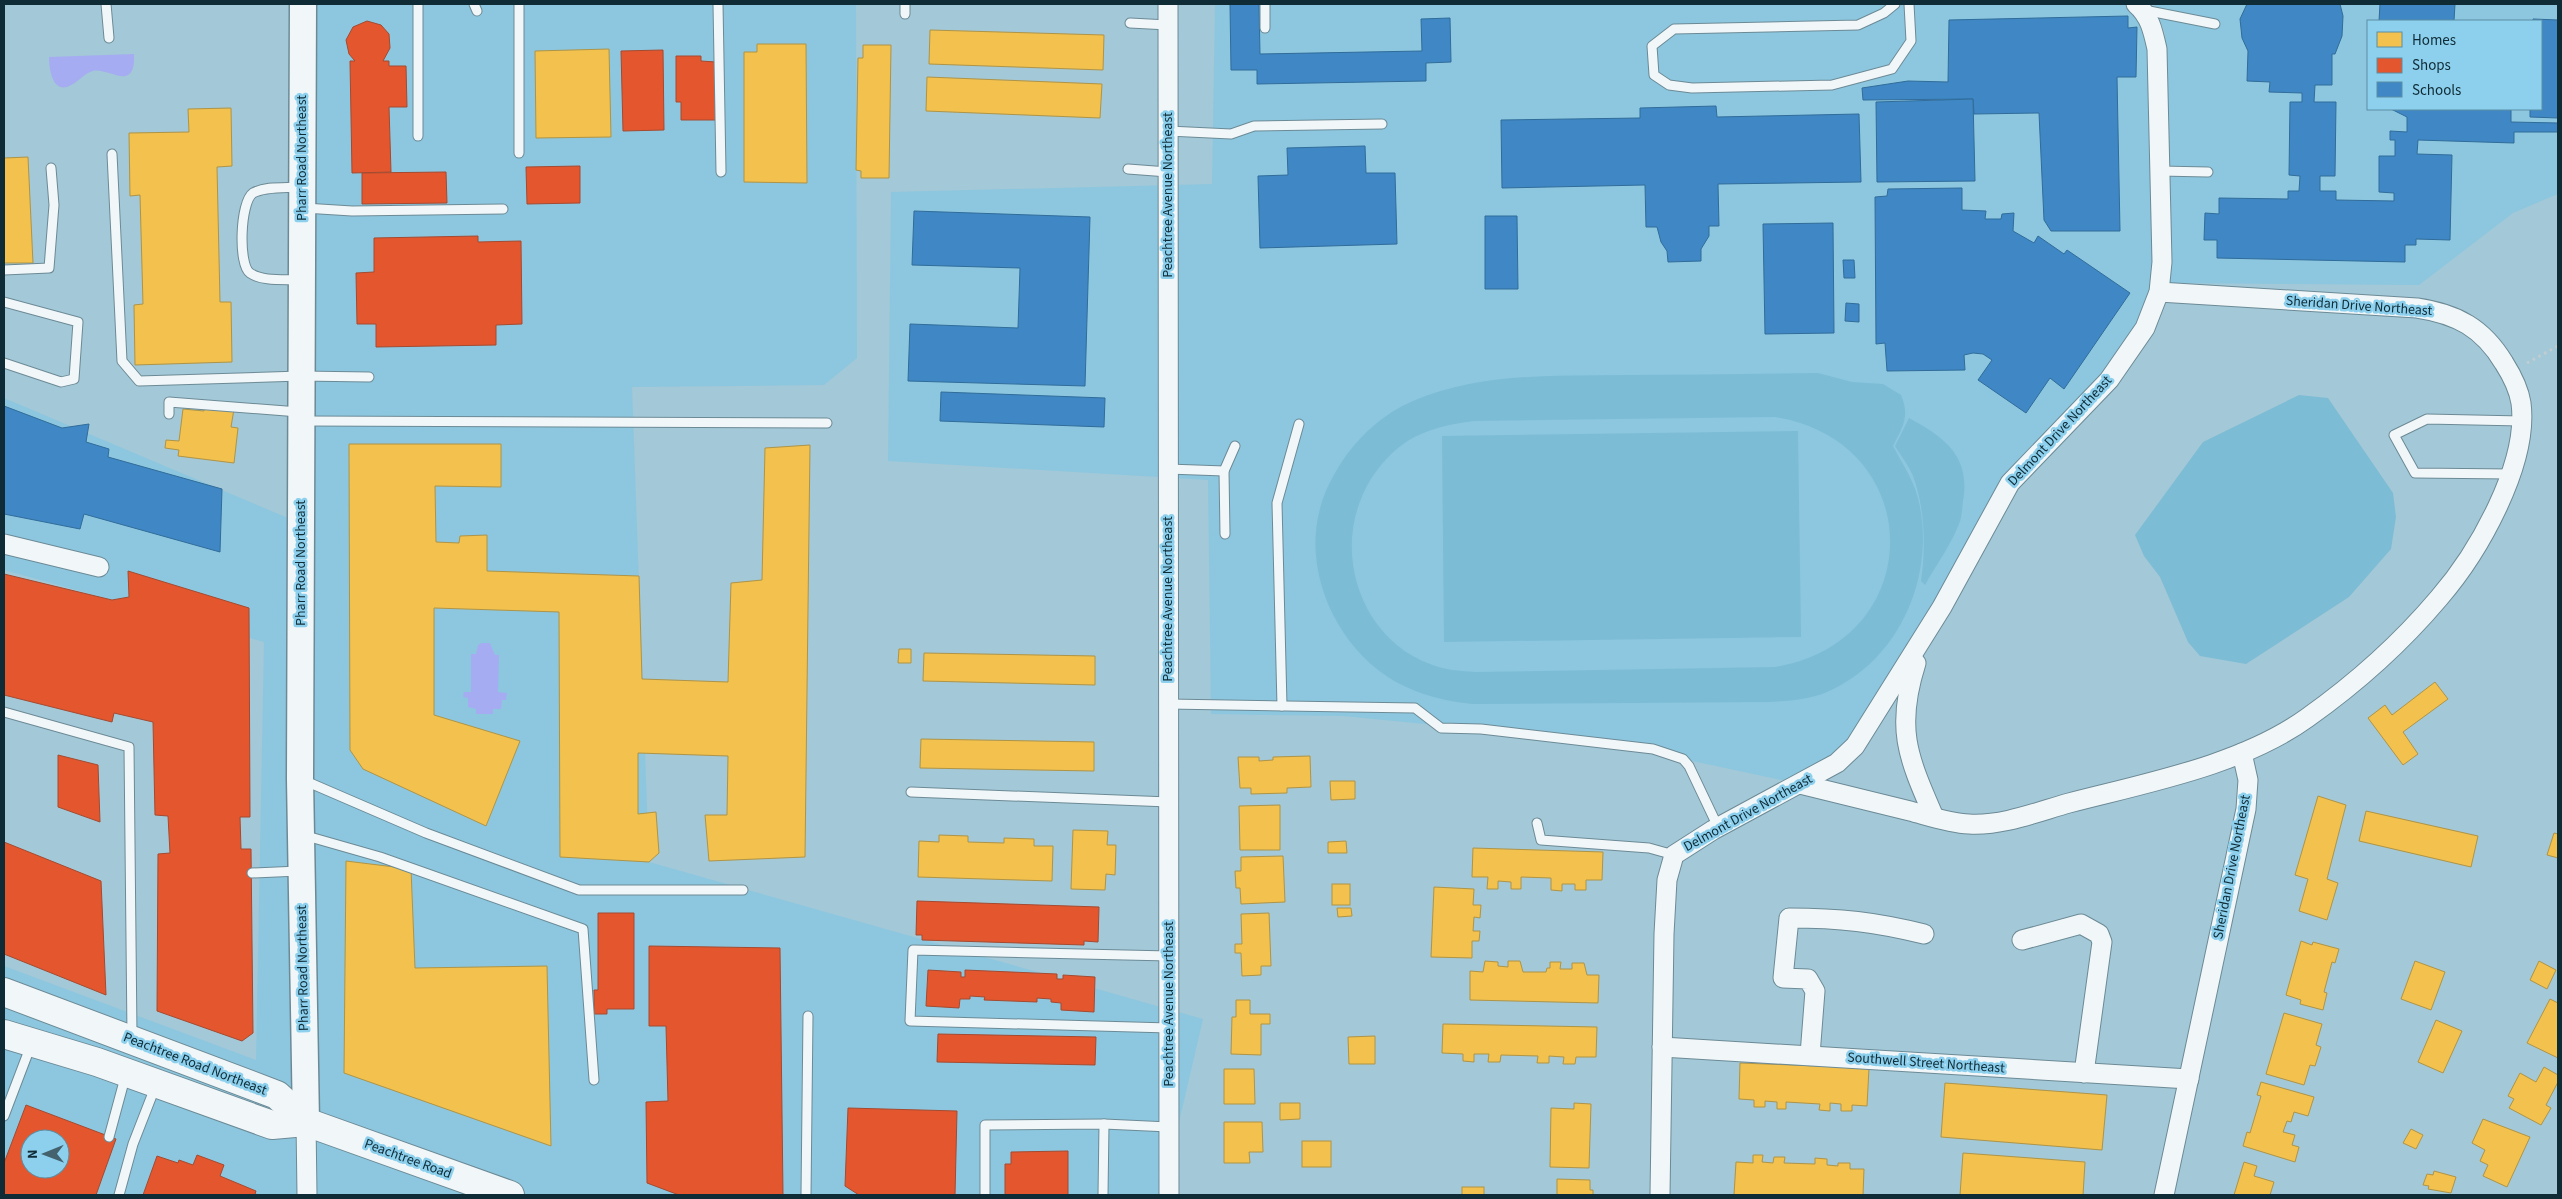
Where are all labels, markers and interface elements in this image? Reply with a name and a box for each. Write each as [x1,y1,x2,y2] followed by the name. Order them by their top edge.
[2367,20,2542,110] legend
[2412,30,2456,51] text: Homes
[2412,55,2451,76] text: Shops
[2412,80,2461,101] text: Schools
[292,95,312,221] street label: Pharr Road Northeast
[1158,112,1178,278] street label: Peachtree Avenue Northeast
[2285,291,2433,321] street label: Sheridan Drive Northeast
[2003,371,2117,491] street label: Delmont Drive Northeast
[291,500,311,626] street label: Pharr Road Northeast
[1158,516,1178,682] street label: Peachtree Avenue Northeast
[1680,769,1816,857] street label: Delmont Drive Northeast
[2208,793,2256,941] street label: Sheridan Drive Northeast
[292,905,314,1031] street label: Pharr Road Northeast
[1159,921,1179,1087] street label: Peachtree Avenue Northeast
[120,1027,270,1101] street label: Peachtree Road Northeast
[1847,1048,2006,1078] street label: Southwell Street Northeast
[20,1129,70,1179] north arrow
[362,1134,454,1184] street label: Peachtree Road
[23,1149,43,1159] text: N

